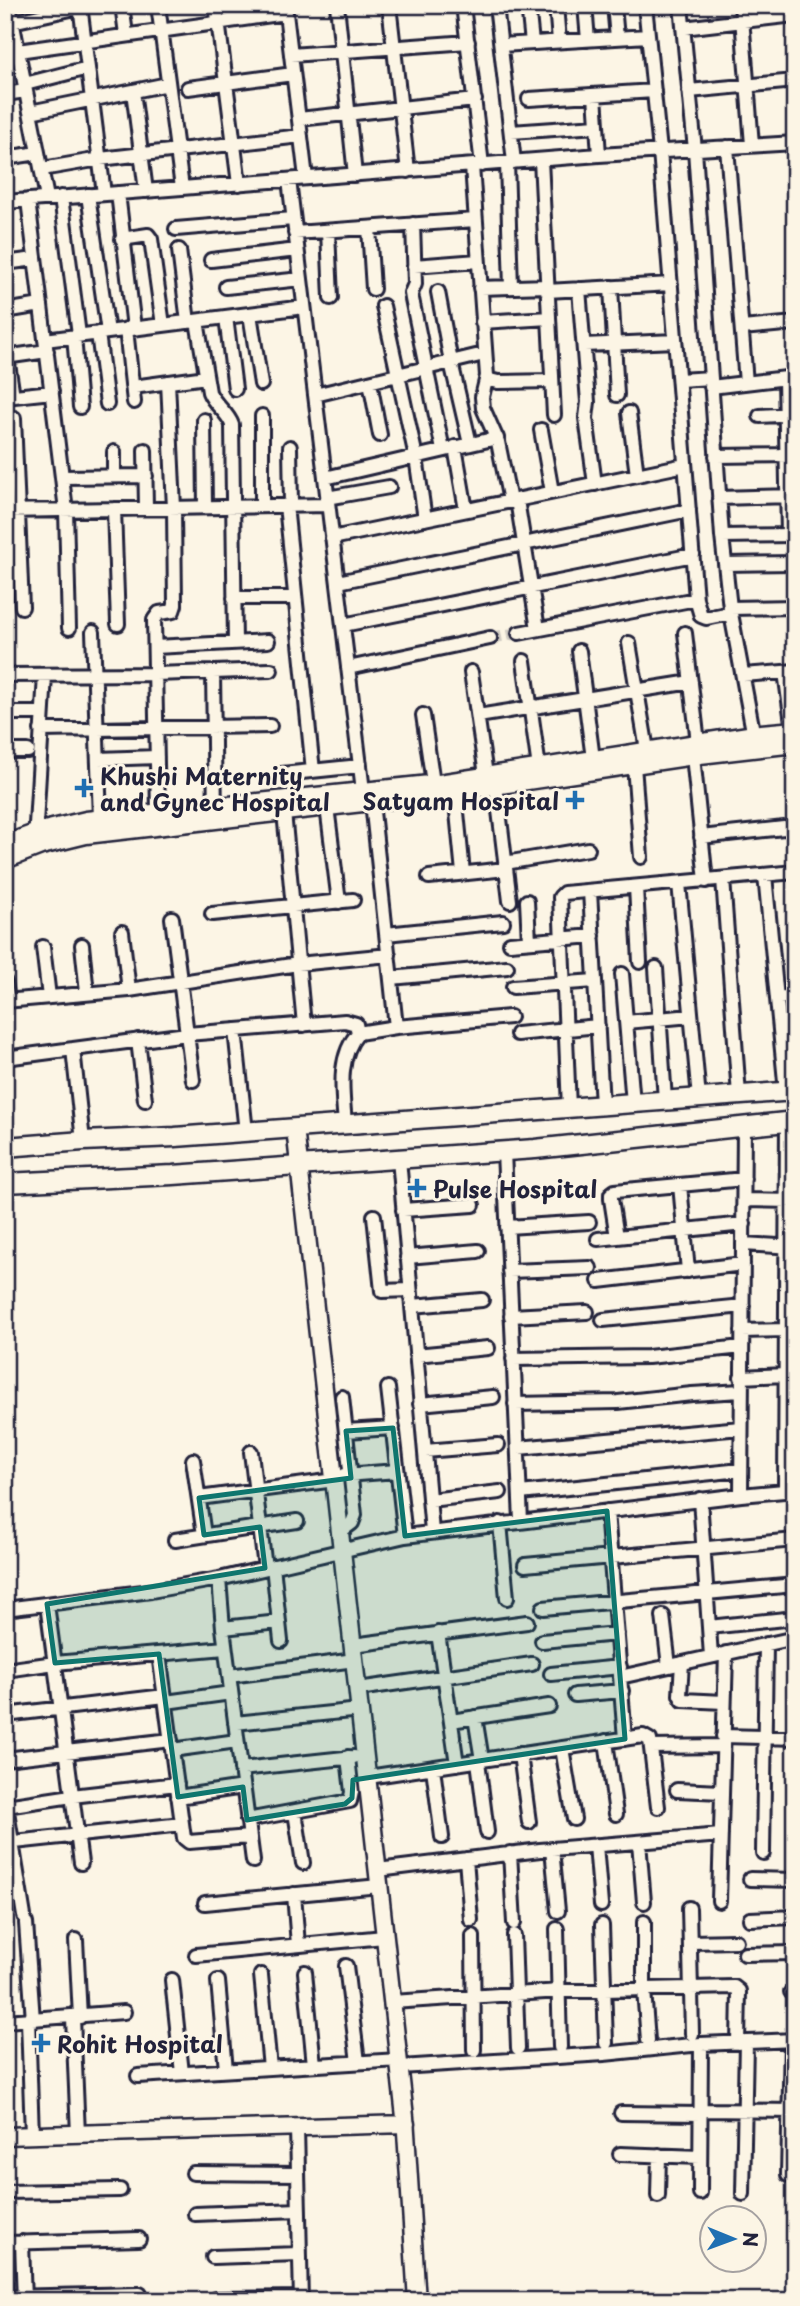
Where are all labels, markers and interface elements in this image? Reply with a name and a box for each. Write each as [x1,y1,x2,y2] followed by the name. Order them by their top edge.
[100,758,330,819] place label: Khushi Maternity and Gynec Hospital
[74,778,94,798] marker: Khushi Maternity and Gynec Hospital
[363,783,559,818] place label: Satyam Hospital
[565,790,585,810] marker: Satyam Hospital
[433,1171,597,1206] place label: Pulse Hospital
[407,1178,427,1198] marker: Pulse Hospital
[57,2026,223,2061] place label: Rohit Hospital
[31,2033,51,2053] marker: Rohit Hospital
[698,2204,768,2274] north arrow
[737,2232,765,2247] text: N

